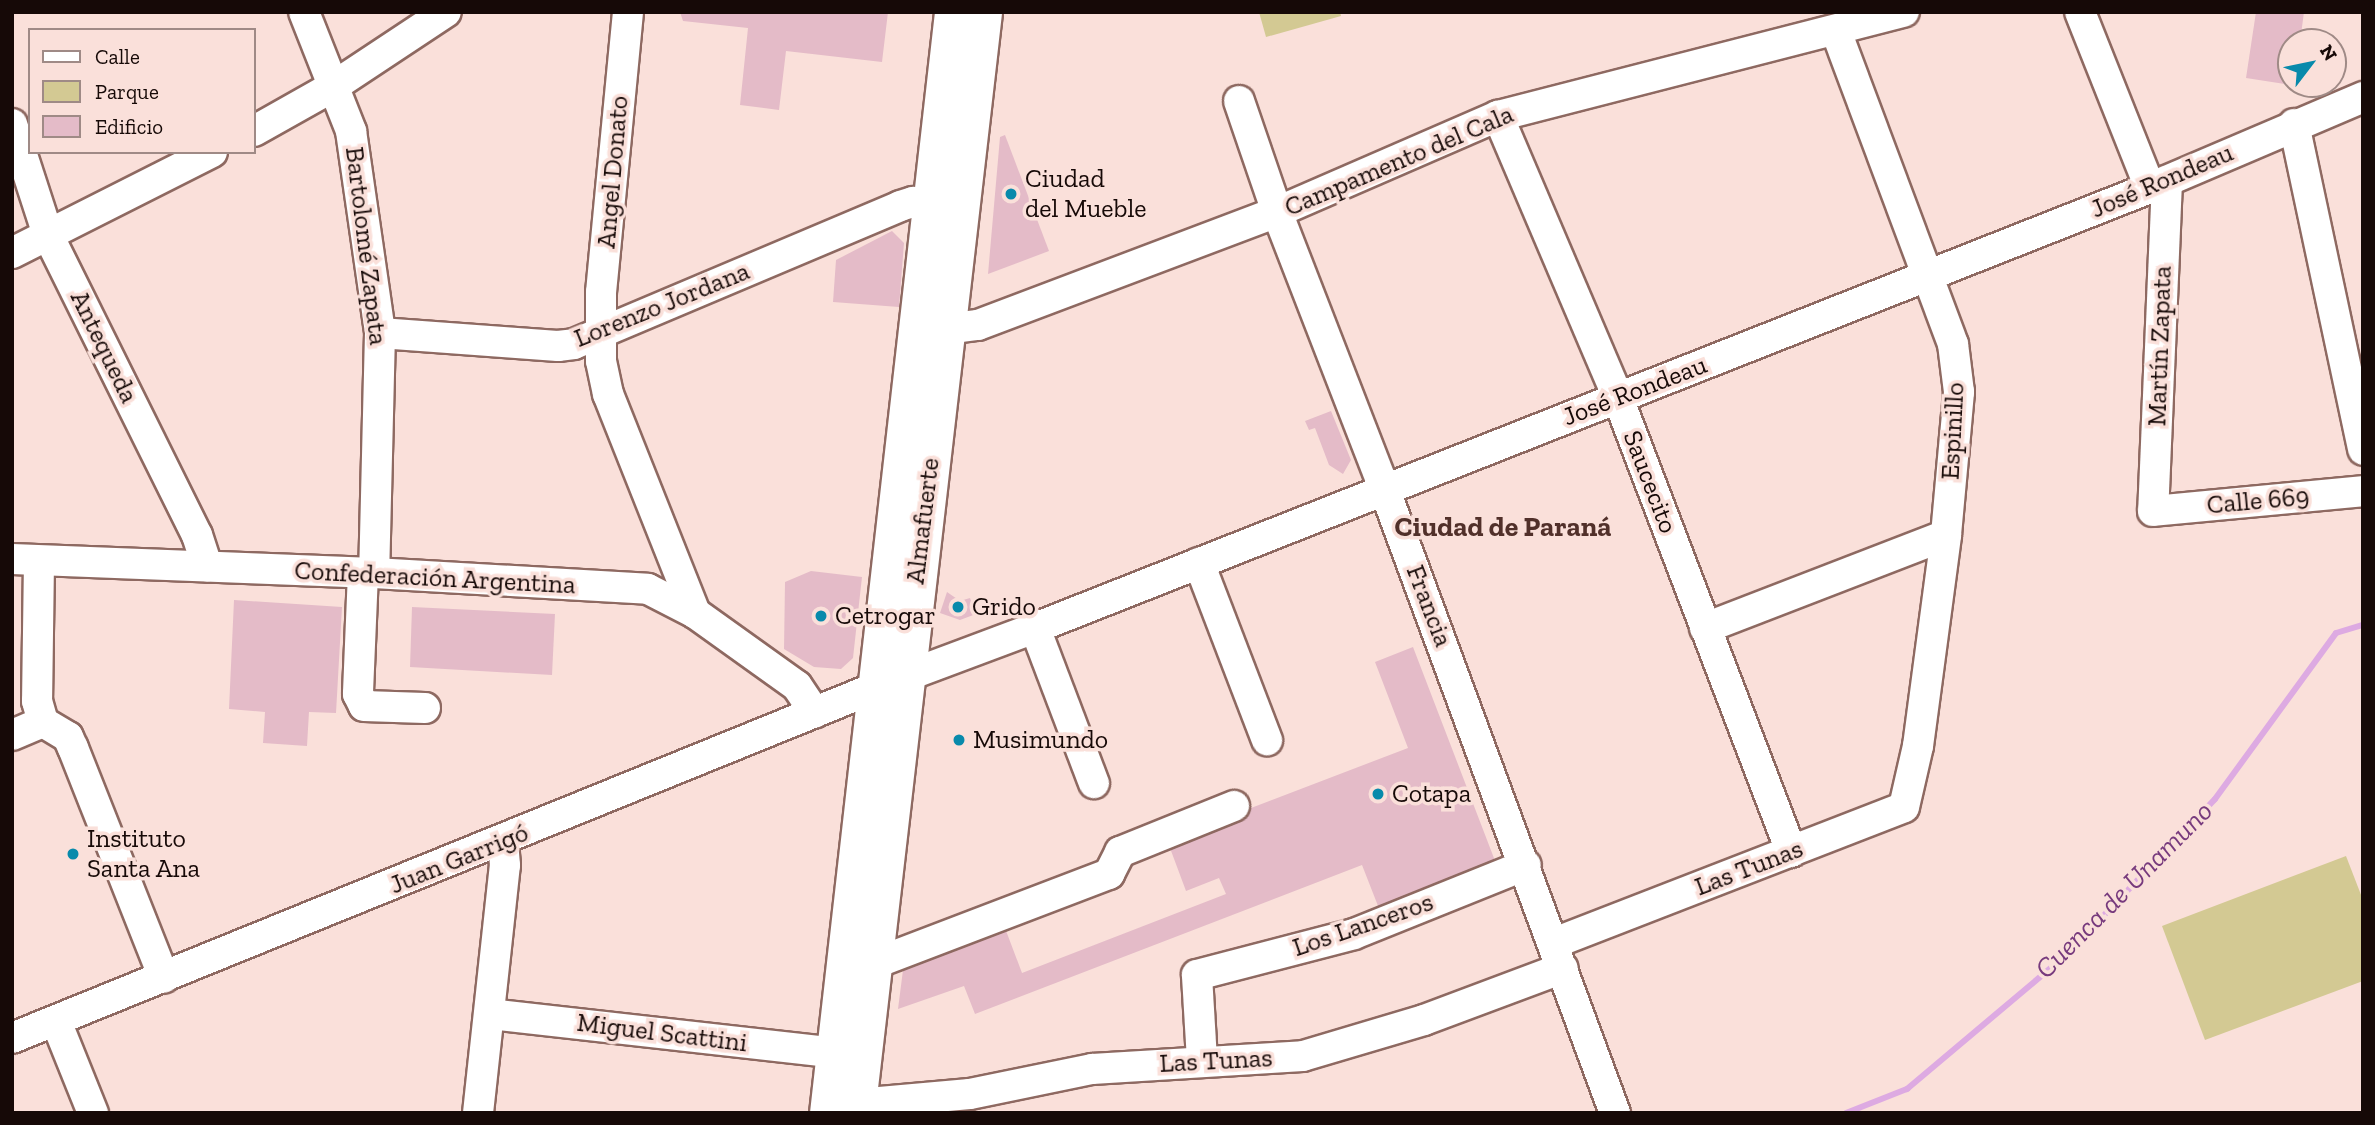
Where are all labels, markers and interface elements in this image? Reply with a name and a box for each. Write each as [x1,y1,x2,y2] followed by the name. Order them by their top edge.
[28,28,256,154] legend
[2277,28,2347,98] north arrow
[2315,40,2342,65] text: N
[95,44,140,69] text: Calle
[95,79,159,104] text: Parque
[591,94,635,250] street label: Angel Donato
[1280,99,1518,223] street label: Campamento del Cala
[95,114,163,139] text: Edificio
[2086,137,2238,225] street label: José Rondeau
[338,145,394,347] street label: Bartolomé Zapata
[1025,163,1147,224] place label: Ciudad del Mueble
[1003,186,1019,202] marker: Ciudad del Mueble
[570,256,754,354] street label: Lorenzo Jordana
[2142,265,2178,427] street label: Martín Zapata
[63,286,145,408] street label: Antequeda
[1559,349,1711,433] street label: José Rondeau
[1935,381,1971,481] street label: Espinillo
[1616,426,1684,538] street label: Saucecito
[900,456,946,586] street label: Almafuerte
[2205,481,2311,521] street label: Calle 669
[1395,510,1611,544] district label: Ciudad de Paraná
[293,555,577,601] street label: Confederación Argentina
[1399,561,1459,651] street label: Francia
[972,591,1036,623] place label: Grido
[950,599,966,615] marker: Grido
[835,600,936,632] place label: Cetrogar
[813,608,829,624] marker: Cetrogar
[973,724,1108,756] place label: Musimundo
[951,732,967,748] marker: Musimundo
[1392,778,1471,810] place label: Cotapa
[1370,786,1386,802] marker: Cotapa
[2028,794,2220,986] water label: Cuenca de Unamuno
[385,817,533,901] street label: Juan Garrigó
[87,823,201,884] place label: Instituto Santa Ana
[1690,833,1808,903] street label: Las Tunas
[65,846,81,862] marker: Instituto Santa Ana
[1289,886,1437,964] street label: Los Lanceros
[575,1007,749,1059] street label: Miguel Scattini
[1158,1042,1274,1080] street label: Las Tunas

